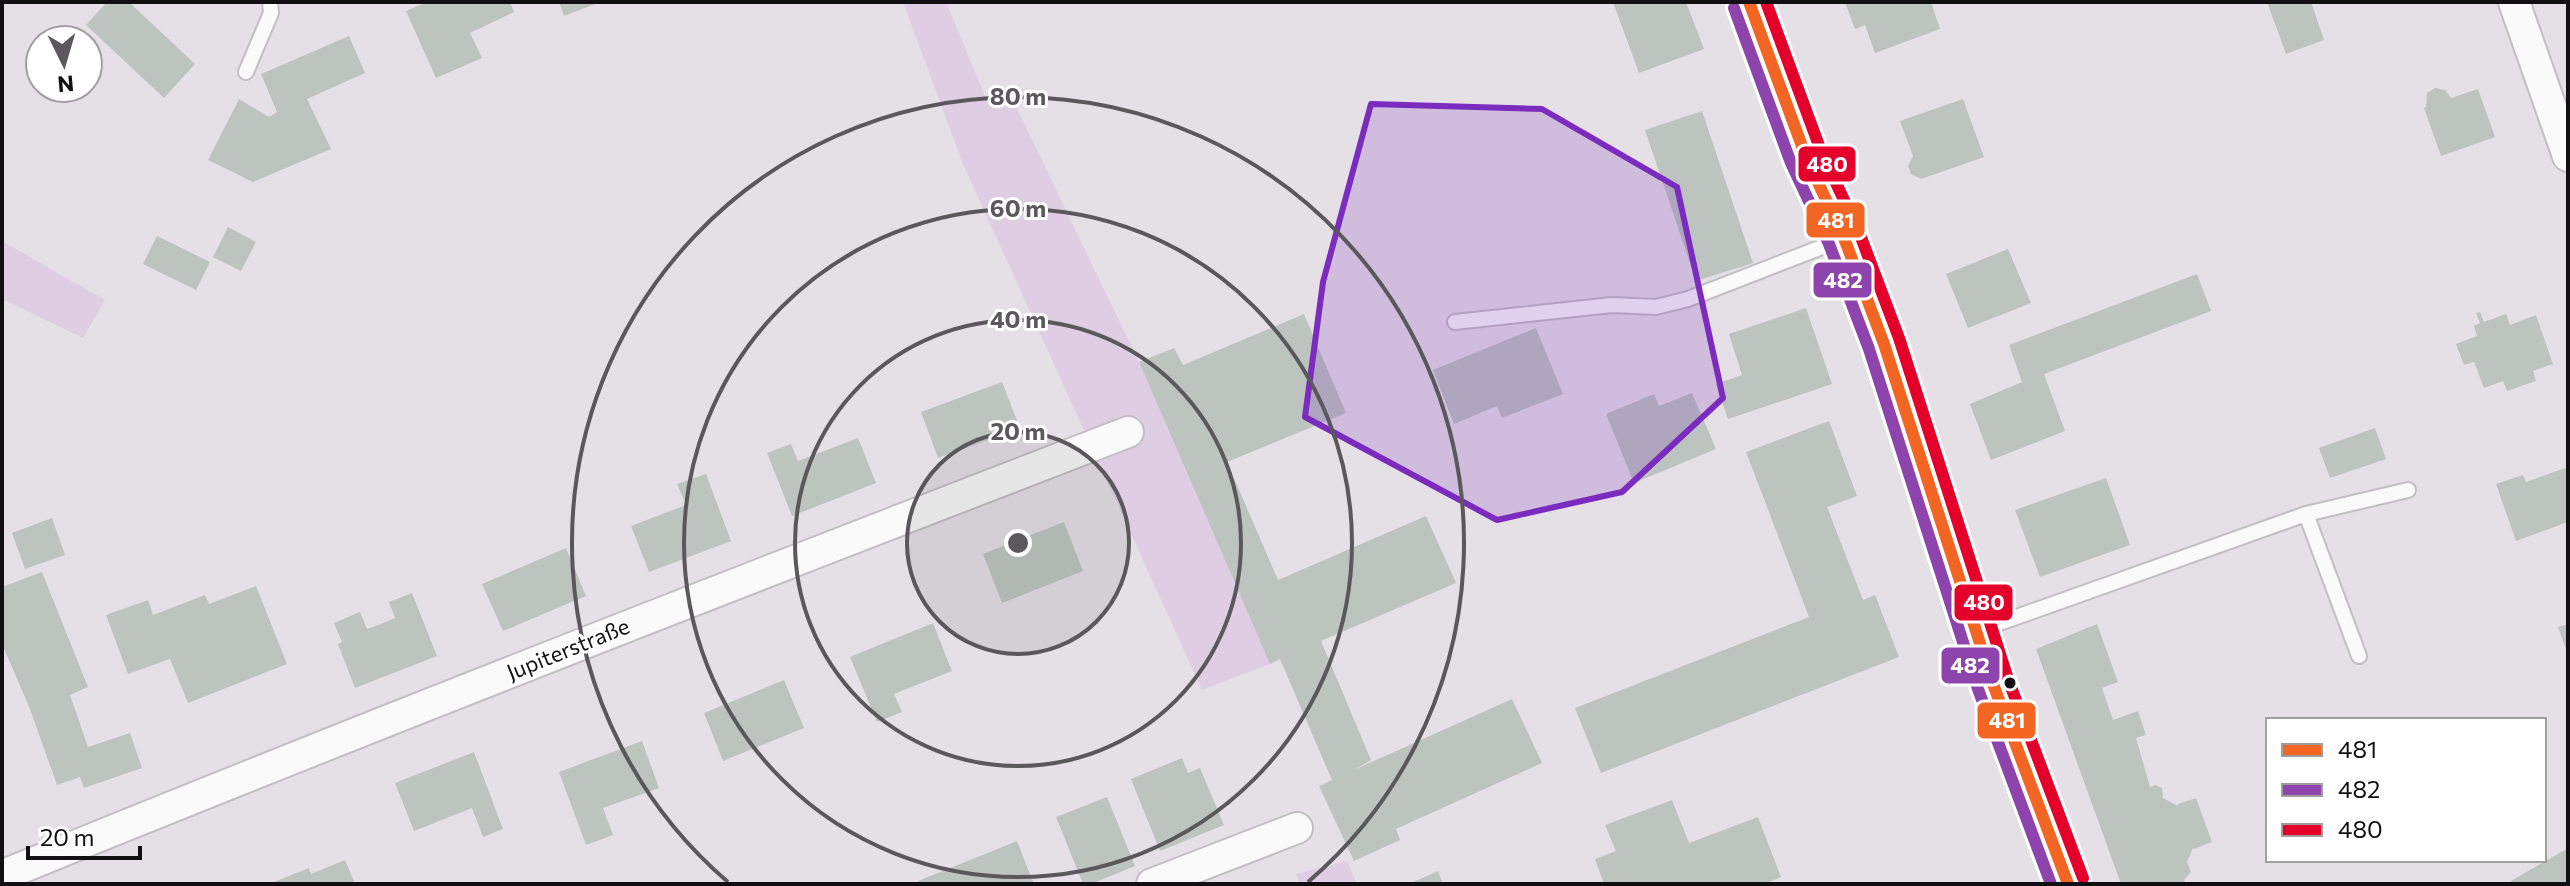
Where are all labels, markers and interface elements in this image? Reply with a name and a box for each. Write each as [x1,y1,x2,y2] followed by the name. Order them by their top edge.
[24,24,104,104] north arrow
[56,70,75,99] text: N
[990,81,1046,110] text: 80 m
[1797,145,1857,183] line badge: 480
[1806,150,1848,177] text: 480
[990,193,1046,222] text: 60 m
[1805,201,1866,239] line badge: 481
[1817,206,1855,233] text: 481
[1812,261,1873,299] line badge: 482
[1823,266,1863,293] text: 482
[990,304,1046,333] text: 40 m
[991,416,1045,445] text: 20 m
[1004,529,1032,557] centre of rings
[1953,583,2014,622] line badge: 480
[1963,588,2005,615] text: 480
[502,612,633,685] street label: Jupiterstraße
[1940,646,2001,685] line badge: 482
[1950,651,1990,678] text: 482
[2002,675,2018,691] unlabelled marker
[1976,701,2037,740] line badge: 481
[1988,706,2026,733] text: 481
[2266,718,2546,862] legend
[2338,734,2377,763] text: 481
[2338,774,2380,803] text: 482
[28,810,140,860] scale bar
[2338,814,2383,843] text: 480
[40,822,94,851] text: 20 m

